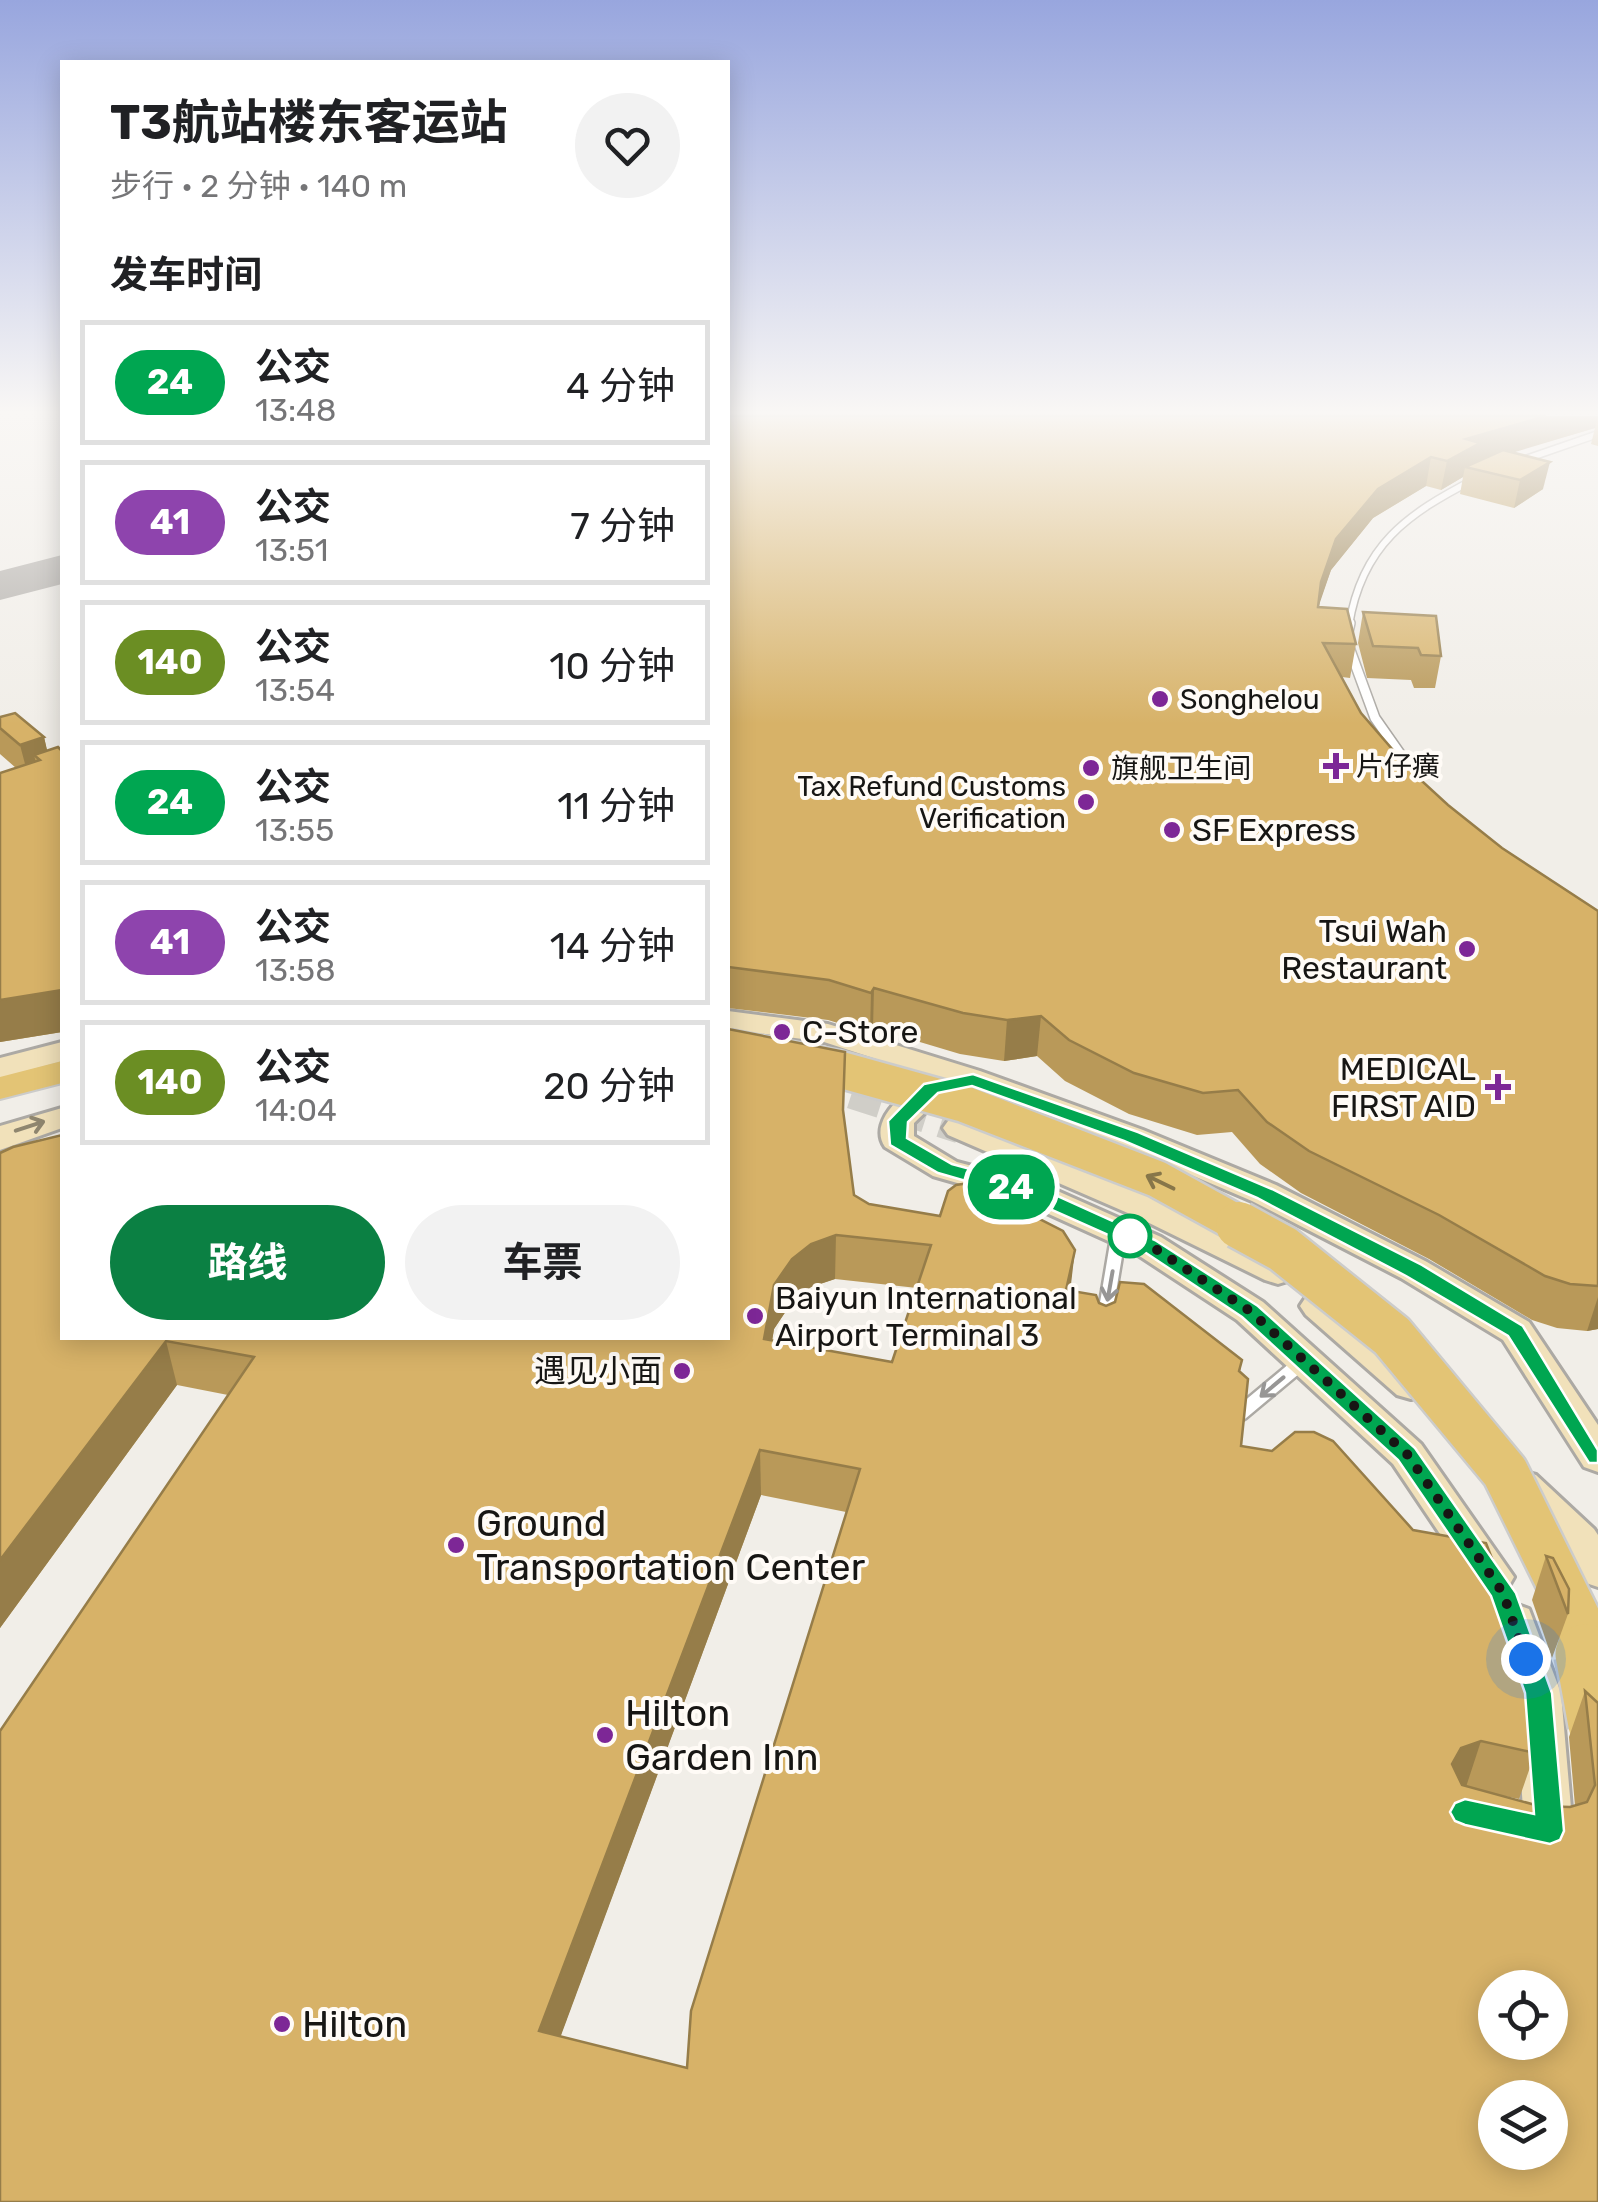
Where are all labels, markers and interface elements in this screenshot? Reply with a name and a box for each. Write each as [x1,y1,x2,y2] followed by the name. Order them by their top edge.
[575,93,680,198] button: heart
[110,94,508,151] text: T3航站楼东客运站
[110,167,407,205] text: 步行 · 2 分钟 · 140 m
[110,252,262,298] text: 发车时间
[255,344,331,390] text: 公交
[147,361,193,403] text: 24
[566,363,675,409] text: 4 分钟
[255,391,336,429] text: 13:48
[255,484,331,530] text: 公交
[150,501,190,543] text: 41
[570,503,675,549] text: 7 分钟
[255,531,328,569] text: 13:51
[255,624,331,670] text: 公交
[137,641,203,683] text: 140
[549,643,675,689] text: 10 分钟
[255,671,335,709] text: 13:54
[1180,683,1320,716] place label: Songhelou
[1149,688,1171,710] marker: Songhelou
[1356,750,1440,783] place label: 片仔癀
[1111,752,1251,785] place label: 旗舰卫生间
[1325,755,1347,777] marker: 片仔癀
[1080,757,1102,779] marker: 旗舰卫生间
[255,764,331,810] text: 公交
[797,770,1066,835] place label: Tax Refund Customs Verification
[147,781,193,823] text: 24
[557,783,675,829] text: 11 分钟
[1075,791,1097,813] marker: Tax Refund Customs Verification
[255,811,334,849] text: 13:55
[1192,811,1356,849] place label: SF Express
[1161,819,1183,841] marker: SF Express
[255,904,331,950] text: 公交
[1281,912,1447,987] place label: Tsui Wah Restaurant
[150,921,190,963] text: 41
[550,923,675,969] text: 14 分钟
[1456,938,1478,960] marker: Tsui Wah Restaurant
[255,951,335,989] text: 13:58
[802,1013,918,1051] place label: C-Store
[771,1021,793,1043] marker: C-Store
[255,1044,331,1090] text: 公交
[1331,1050,1476,1125] place label: MEDICAL FIRST AID
[137,1061,203,1103] text: 140
[543,1063,675,1109] text: 20 分钟
[1485,1074,1511,1100] marker: MEDICAL FIRST AID
[255,1091,337,1129] text: 14:04
[14,1116,46,1134] one-way arrow
[966,1154,1056,1220] line badge: 24
[988,1166,1034,1208] text: 24
[1146,1172,1176,1191] one-way arrow
[110,1205,385,1320] button: 路线
[405,1205,680,1320] button: 车票
[1109,1215,1151,1257] unlabelled marker
[1100,1269,1119,1302] one-way arrow
[775,1279,1077,1354] place label: Baiyun International Airport Terminal 3
[744,1305,766,1327] marker: Baiyun International Airport Terminal 3
[534,1352,662,1390] place label: 遇见小面
[671,1360,693,1382] marker: 遇见小面
[1260,1375,1286,1397] one-way arrow
[476,1500,866,1590] place label: Ground Transportation Center
[445,1534,467,1556] marker: Ground Transportation Center
[1501,1634,1551,1684] your location
[625,1690,819,1780] place label: Hilton Garden Inn
[594,1724,616,1746] marker: Hilton Garden Inn
[1478,1970,1568,2170] map controls
[1478,1970,1568,2060] button: locate
[302,2001,407,2047] place label: Hilton
[271,2013,293,2035] marker: Hilton
[1478,2080,1568,2170] button: layers

